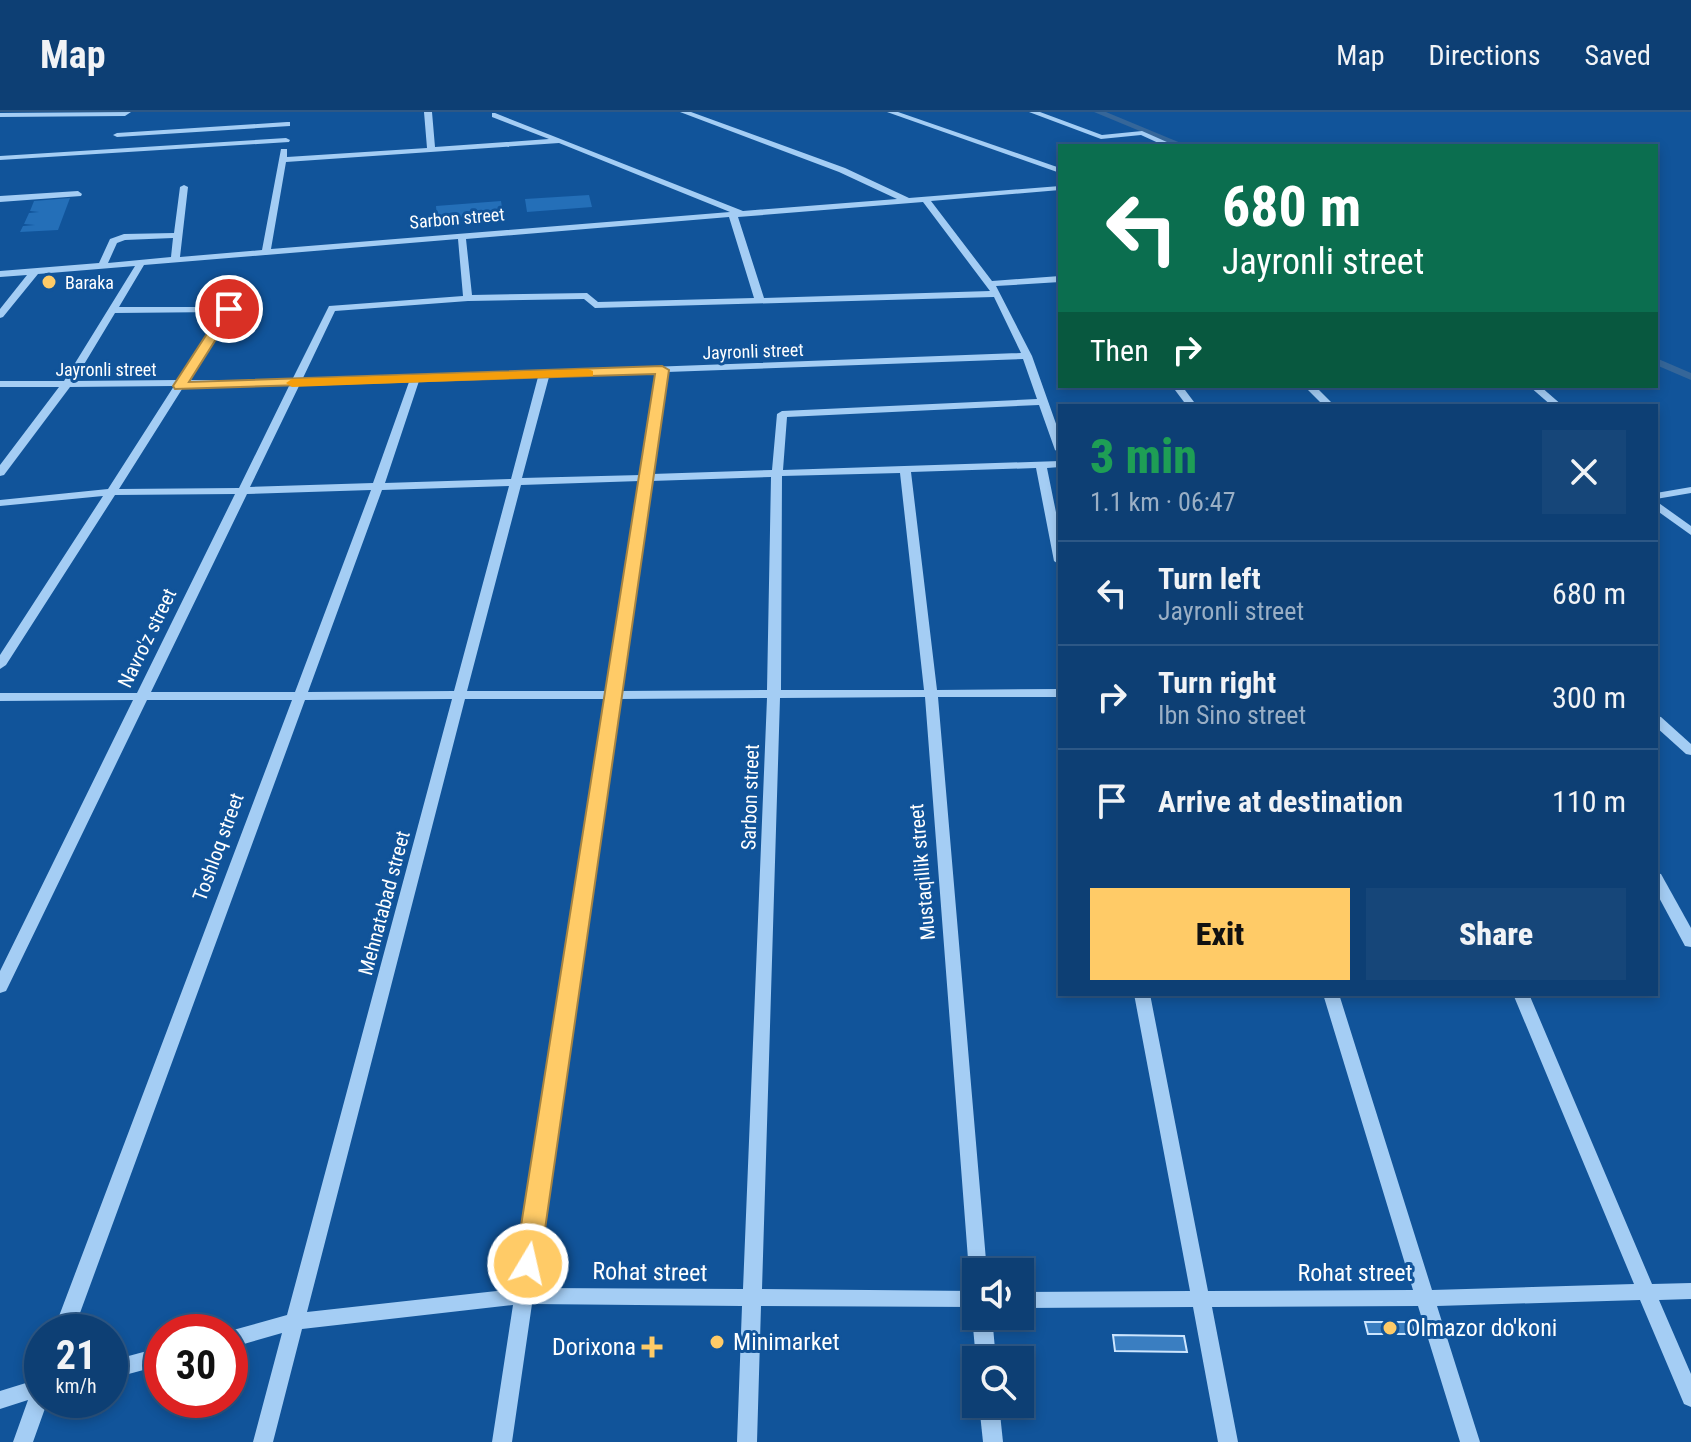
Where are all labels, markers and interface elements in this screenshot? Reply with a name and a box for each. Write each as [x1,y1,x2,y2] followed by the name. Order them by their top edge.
[40,33,106,77] text: Map
[1336,39,1385,72] text: Map
[1429,39,1540,72] text: Directions
[1584,39,1651,72] text: Saved
[1222,174,1361,240] text: 680 m
[1090,176,1194,280] icon: left
[409,203,505,233] street label: Sarbon street
[1222,241,1424,283] text: Jayronli street
[65,272,114,293] place label: Baraka
[40,273,58,291] marker: Baraka
[195,275,263,343] pin
[207,287,251,331] icon: arrive
[1165,328,1209,372] icon: right
[1090,333,1149,368] text: Then
[702,339,804,363] street label: Jayronli street
[55,359,157,380] street label: Jayronli street
[1090,428,1197,485] text: 3 min
[1542,430,1626,514] button: close
[1090,487,1235,517] text: 1.1 km · 06:47
[1158,561,1261,596] text: Turn left
[1090,571,1134,615] icon: left
[1552,576,1626,611] text: 680 m
[113,584,181,692] street label: Navro'z street
[1158,596,1304,626] text: Jayronli street
[1158,665,1276,700] text: Turn right
[1090,675,1134,719] icon: right
[1552,680,1626,715] text: 300 m
[1158,700,1306,730] text: Ibn Sino street
[736,744,764,850] street label: Sarbon street
[1090,779,1134,823] icon: arrive
[1158,784,1403,819] text: Arrive at destination
[1552,784,1626,819] text: 110 m
[187,790,249,904] street label: Toshloq street
[904,803,940,941] street label: Mustaqillik street
[353,828,415,978] street label: Mehnatаbаd street
[1090,888,1350,980] button: Exit
[1366,888,1626,980] button: Share
[486,1222,570,1306] position arrow
[592,1257,708,1287] street label: Rohat street
[962,1258,1034,1418] map controls
[962,1258,1034,1330] button: sound
[1297,1259,1413,1287] street label: Rohat street
[144,1314,248,1418] speed limit sign: 30
[1406,1314,1557,1342] place label: Olmazor do'koni
[1381,1319,1399,1337] marker: Olmazor do'koni
[733,1328,840,1356] place label: Minimarket
[56,1332,96,1379] text: 21
[552,1333,636,1361] place label: Dorixona
[708,1333,726,1351] marker: Minimarket
[643,1338,661,1356] marker: Dorixona
[962,1346,1034,1418] button: search
[55,1374,97,1398] text: km/h

